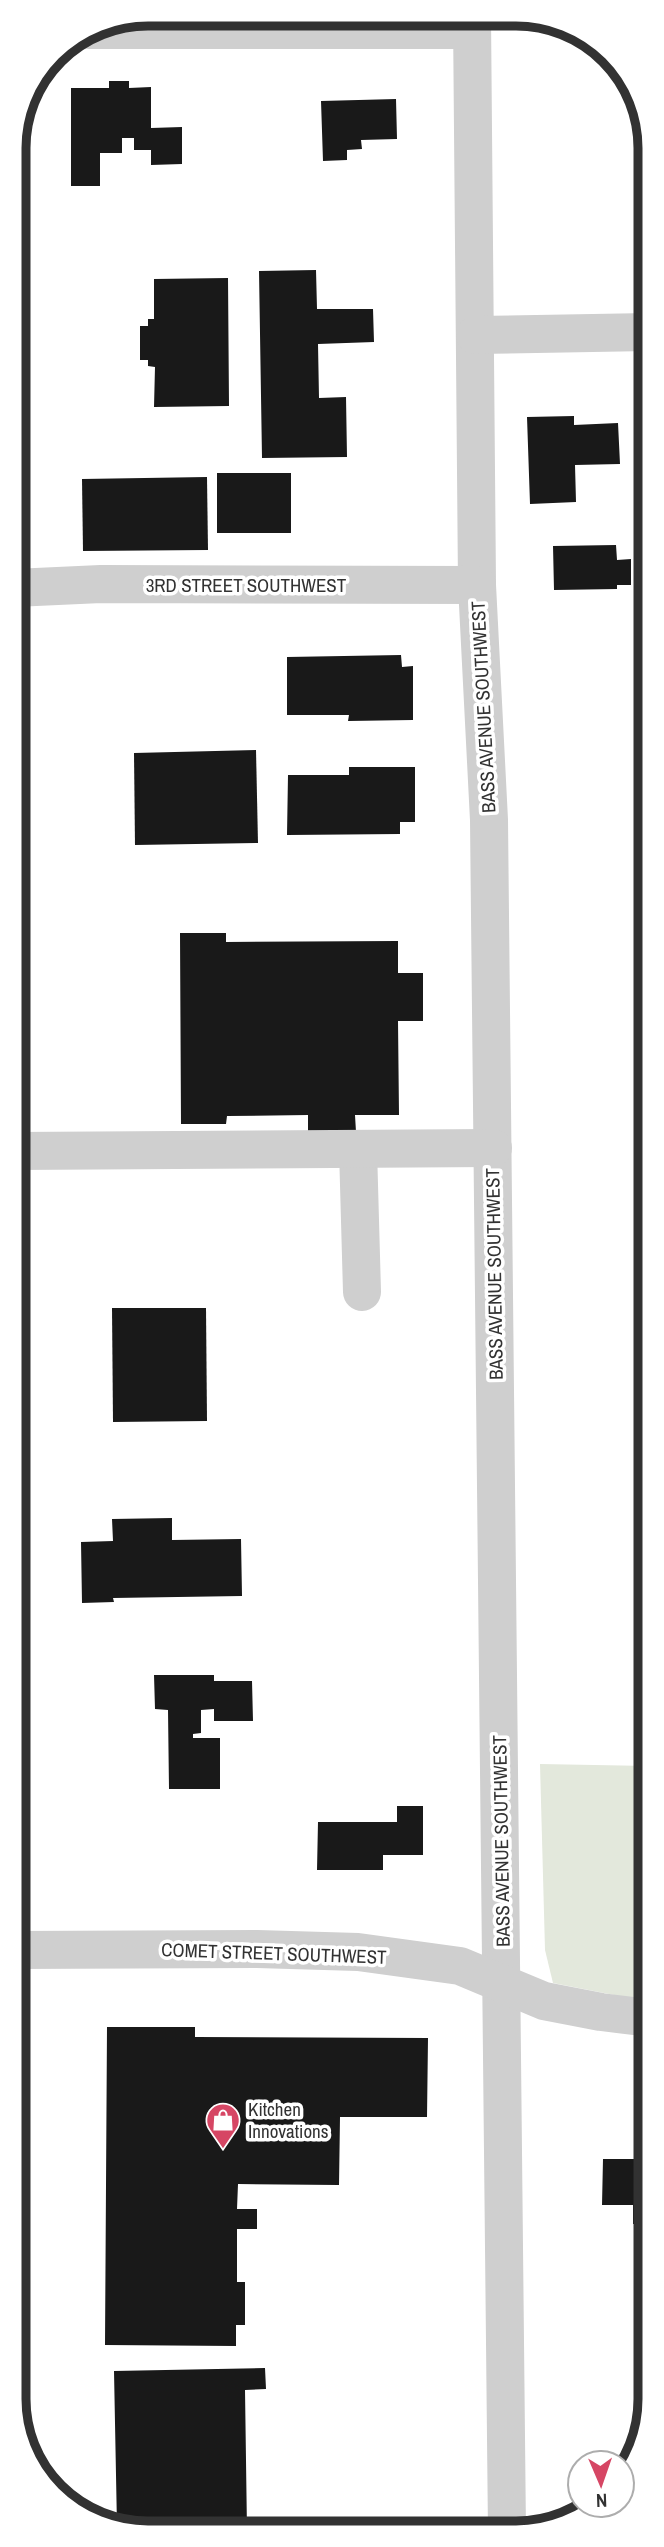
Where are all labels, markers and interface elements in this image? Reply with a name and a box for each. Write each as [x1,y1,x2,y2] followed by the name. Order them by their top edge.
[146,572,347,598] street label: 3RD STREET SOUTHWEST
[464,600,502,813] street label: BASS AVENUE SOUTHWEST
[479,1167,509,1380] street label: BASS AVENUE SOUTHWEST
[486,1734,516,1947] street label: BASS AVENUE SOUTHWEST
[161,1936,388,1970] street label: COMET STREET SOUTHWEST
[248,2096,329,2144] place label: Kitchen Innovations
[204,2101,242,2150] shop icon: Kitchen Innovations
[566,2449,636,2519] north arrow
[596,2488,608,2514] text: N

